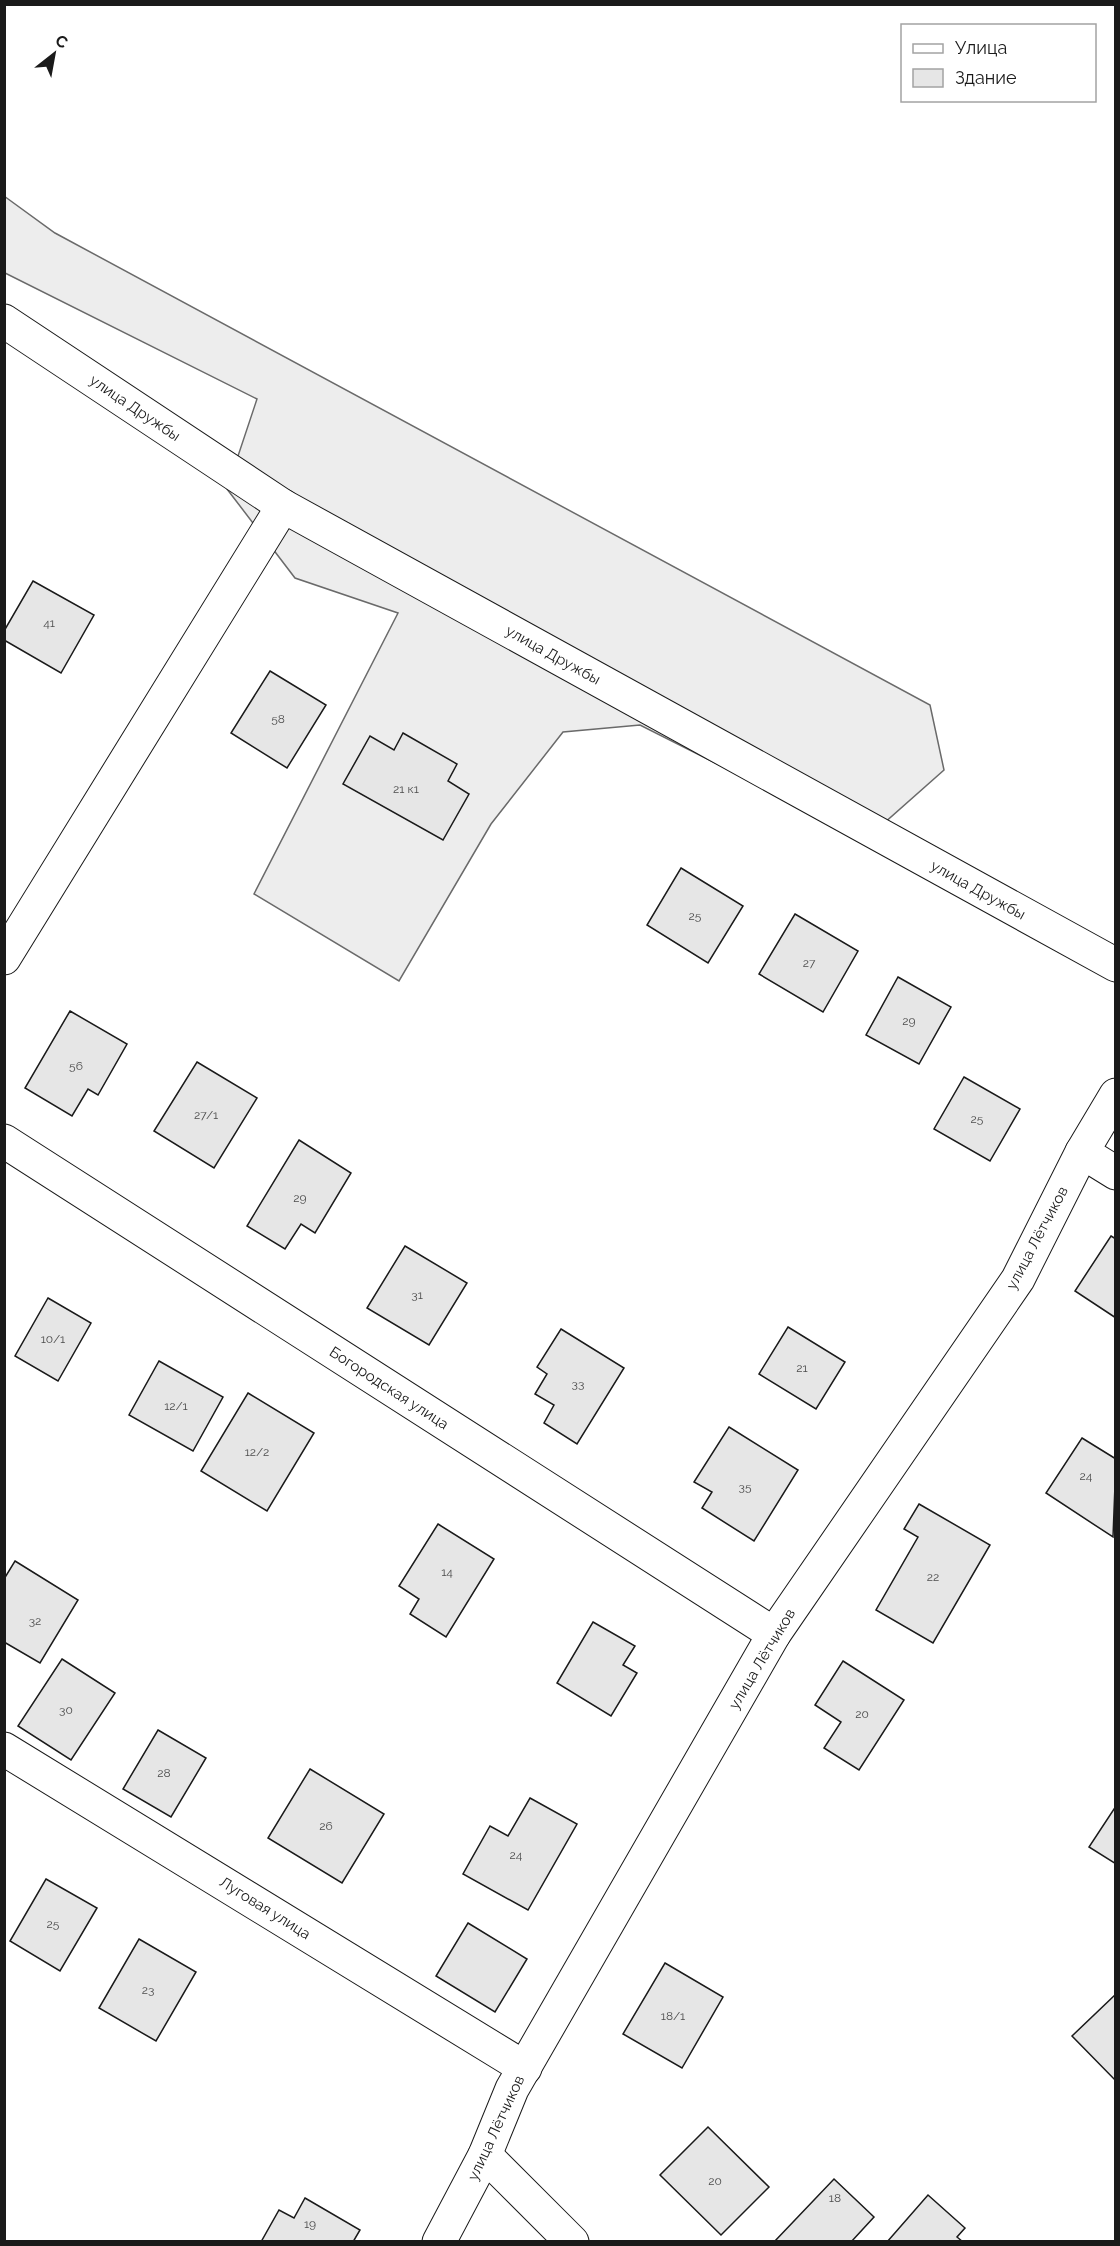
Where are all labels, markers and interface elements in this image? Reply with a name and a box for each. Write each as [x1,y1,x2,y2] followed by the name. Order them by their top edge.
[24,24,84,84] north arrow
[901,24,1096,102] legend
[52,31,71,53] text: С
[955,37,1007,58] text: Улица
[955,67,1017,88] text: Здание
[86,371,184,445] street label: улица Дружбы
[43,616,55,630] house number: 41
[502,622,604,688] street label: улица Дружбы
[271,712,285,726] house number: 58
[393,782,419,796] house number: 21 к1
[927,857,1029,923] street label: улица Дружбы
[689,909,702,923] house number: 25
[803,956,816,970] house number: 27
[902,1014,916,1028] house number: 29
[69,1059,83,1073] house number: 56
[194,1108,218,1122] house number: 27/1
[971,1112,984,1126] house number: 25
[1002,1183,1072,1293] street label: улица Лётчиков
[293,1191,307,1205] house number: 29
[411,1288,423,1302] house number: 31
[41,1332,65,1346] house number: 10/1
[326,1343,452,1433] street label: Богородская улица
[796,1361,808,1375] house number: 21
[572,1377,584,1391] house number: 33
[164,1399,188,1413] house number: 12/1
[245,1445,269,1459] house number: 12/2
[1080,1469,1093,1483] house number: 24
[739,1480,752,1494] house number: 35
[441,1565,453,1579] house number: 14
[927,1570,939,1584] house number: 22
[725,1605,799,1713] street label: улица Лётчиков
[29,1614,41,1628] house number: 32
[59,1703,73,1717] house number: 30
[855,1707,869,1721] house number: 20
[157,1766,171,1780] house number: 28
[319,1819,333,1833] house number: 26
[510,1848,523,1862] house number: 24
[216,1873,314,1943] street label: Луговая улица
[47,1917,60,1931] house number: 25
[142,1983,154,1997] house number: 23
[661,2009,685,2023] house number: 18/1
[464,2072,528,2184] street label: улица Лётчиков
[708,2174,722,2188] house number: 20
[829,2191,841,2205] house number: 18
[304,2217,316,2231] house number: 19

